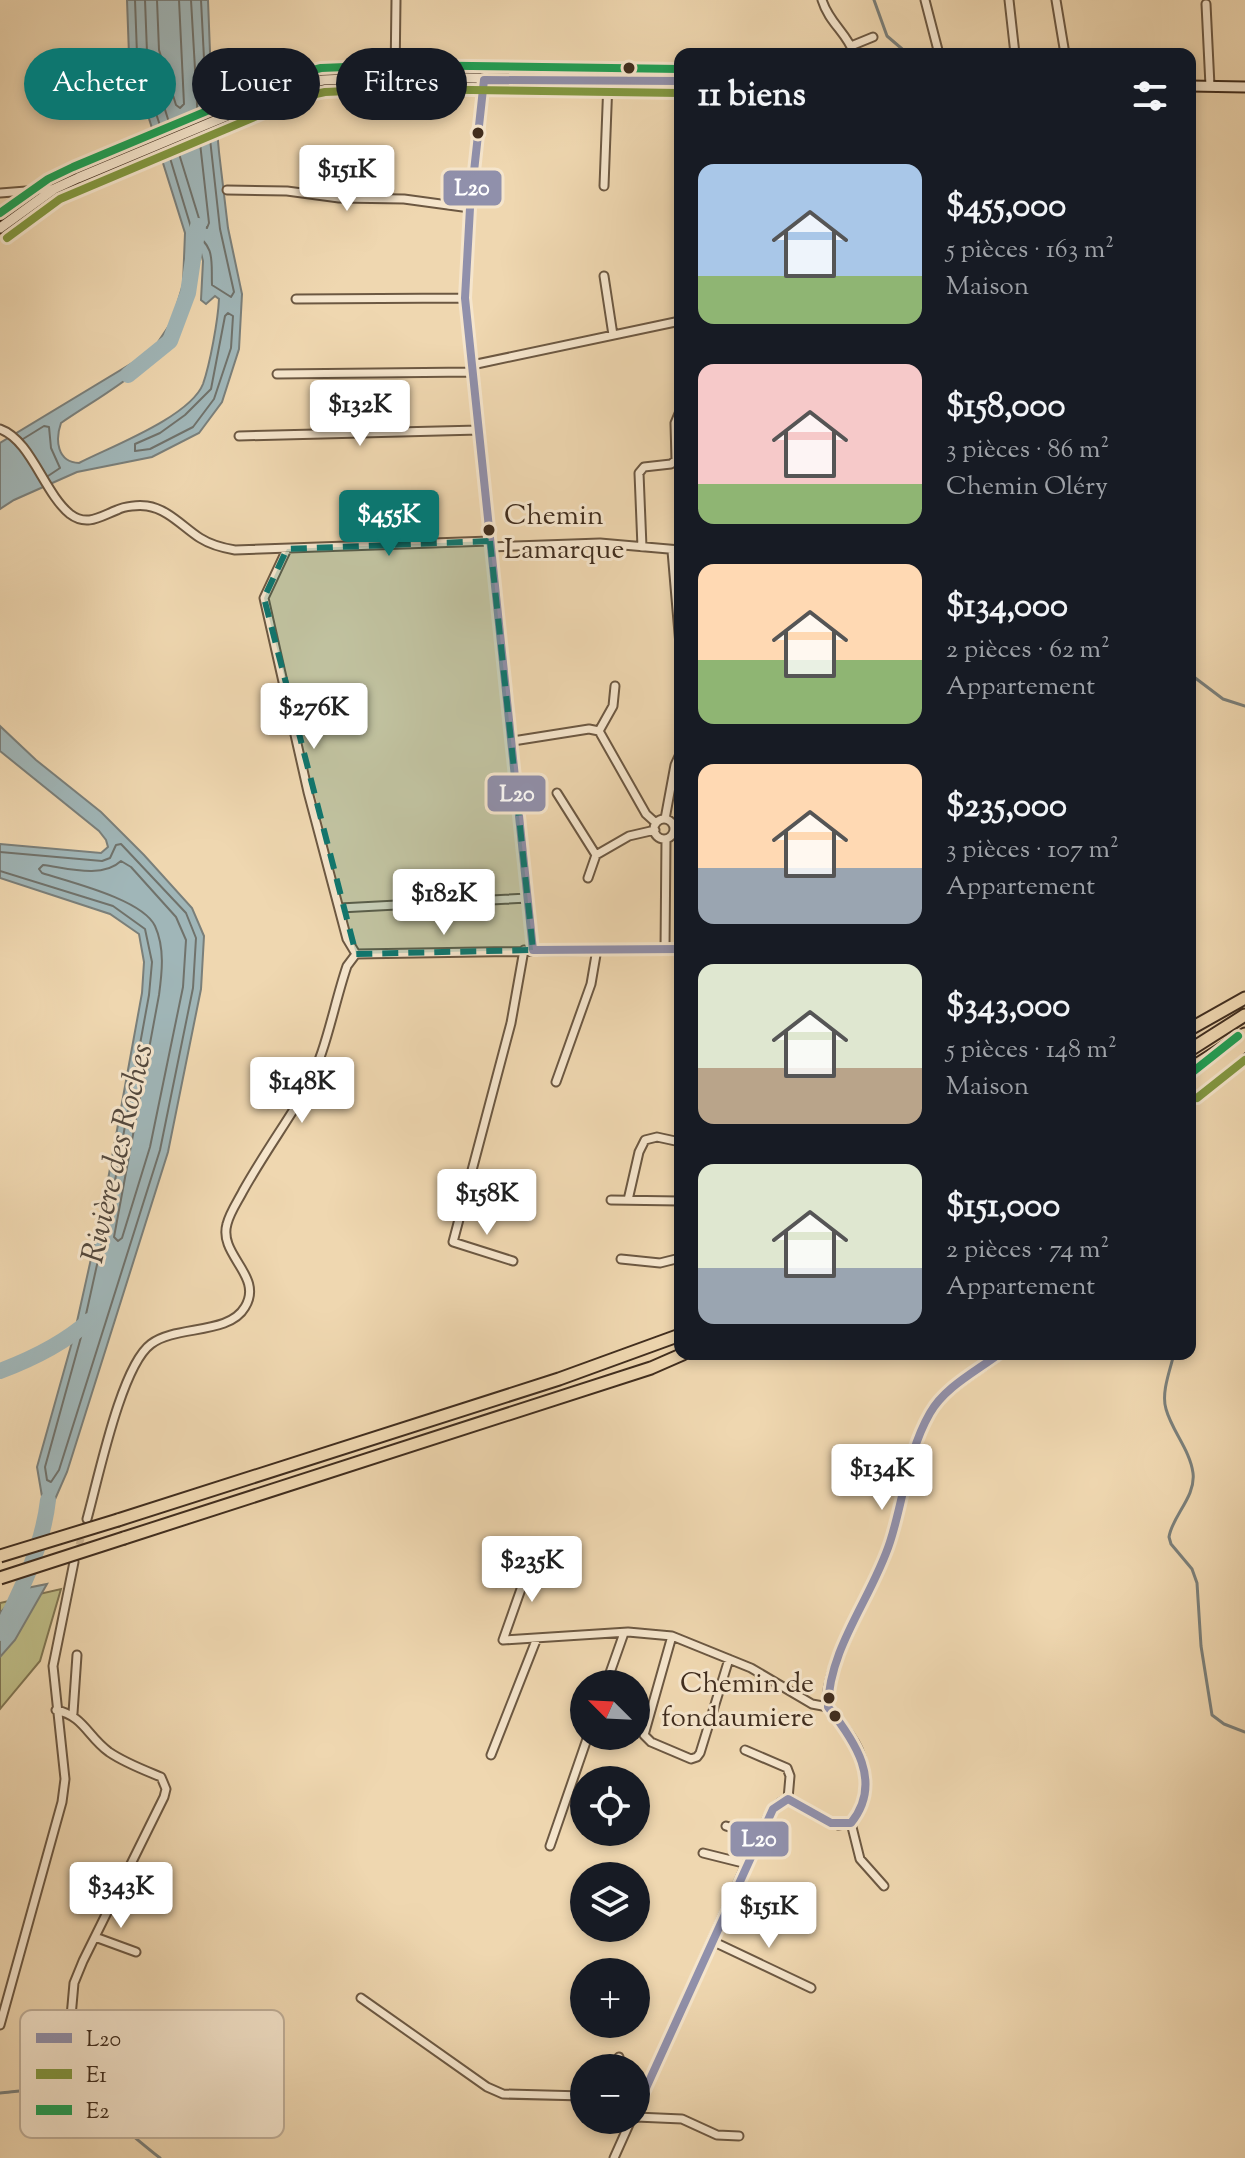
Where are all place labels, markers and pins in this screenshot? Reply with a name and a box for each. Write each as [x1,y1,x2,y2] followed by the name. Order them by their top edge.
[621,60,637,76] unlabelled marker
[470,125,486,141] unlabelled marker
[291,145,403,213] pin: $151K
[304,380,416,448] pin: $132K
[333,490,445,558] pin: $455K
[504,497,625,571] place label: Chemin Lamarque
[481,522,497,538] marker: Chemin Lamarque
[258,683,370,751] pin: $276K
[388,869,500,937] pin: $182K
[246,1057,358,1125] pin: $148K
[431,1169,543,1237] pin: $158K
[826,1444,938,1512] pin: $134K
[476,1536,588,1604] pin: $235K
[661,1665,814,1739] place label: Chemin de fondaumiere
[821,1690,837,1706] marker: Chemin de fondaumiere
[827,1708,843,1724] unlabelled marker
[65,1862,177,1930] pin: $343K
[713,1882,825,1950] pin: $151K

